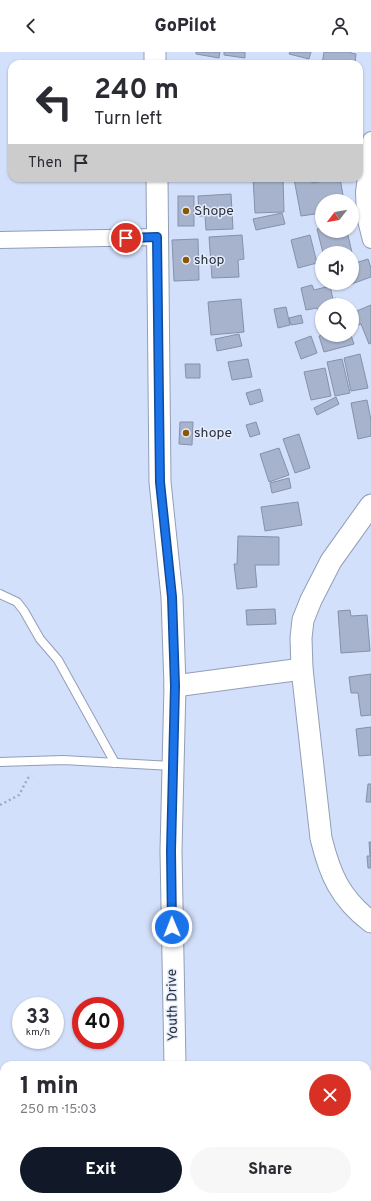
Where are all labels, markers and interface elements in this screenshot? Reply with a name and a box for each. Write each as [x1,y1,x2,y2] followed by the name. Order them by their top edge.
[20,15,42,37] icon: back
[155,15,216,38] text: GoPilot
[329,15,351,37] icon: person
[94,73,179,109] text: 240 m
[28,76,80,128] icon: left
[94,108,162,131] text: Turn left
[70,152,92,174] icon: arrive
[28,154,62,173] text: Then
[315,194,359,238] north arrow
[315,194,359,342] map controls
[194,203,234,220] place label: Shope
[181,206,191,216] marker: Shope
[109,221,143,255] pin
[115,227,137,249] icon: arrive
[315,246,359,290] button: sound
[194,252,224,269] place label: shop
[181,255,191,265] marker: shop
[315,298,359,342] button: search
[194,425,232,442] place label: shope
[181,428,191,438] marker: shope
[151,906,193,948] position arrow
[164,969,182,1041] street label: Youth Drive
[72,997,124,1049] speed limit sign: 40
[26,1005,50,1031] text: 33
[26,1026,50,1039] text: km/h
[20,1072,79,1102] text: 1 min
[309,1074,351,1116] button: close
[20,1102,97,1118] text: 250 m · 15:03
[20,1147,182,1193] button: Exit
[190,1147,351,1193] button: Share

